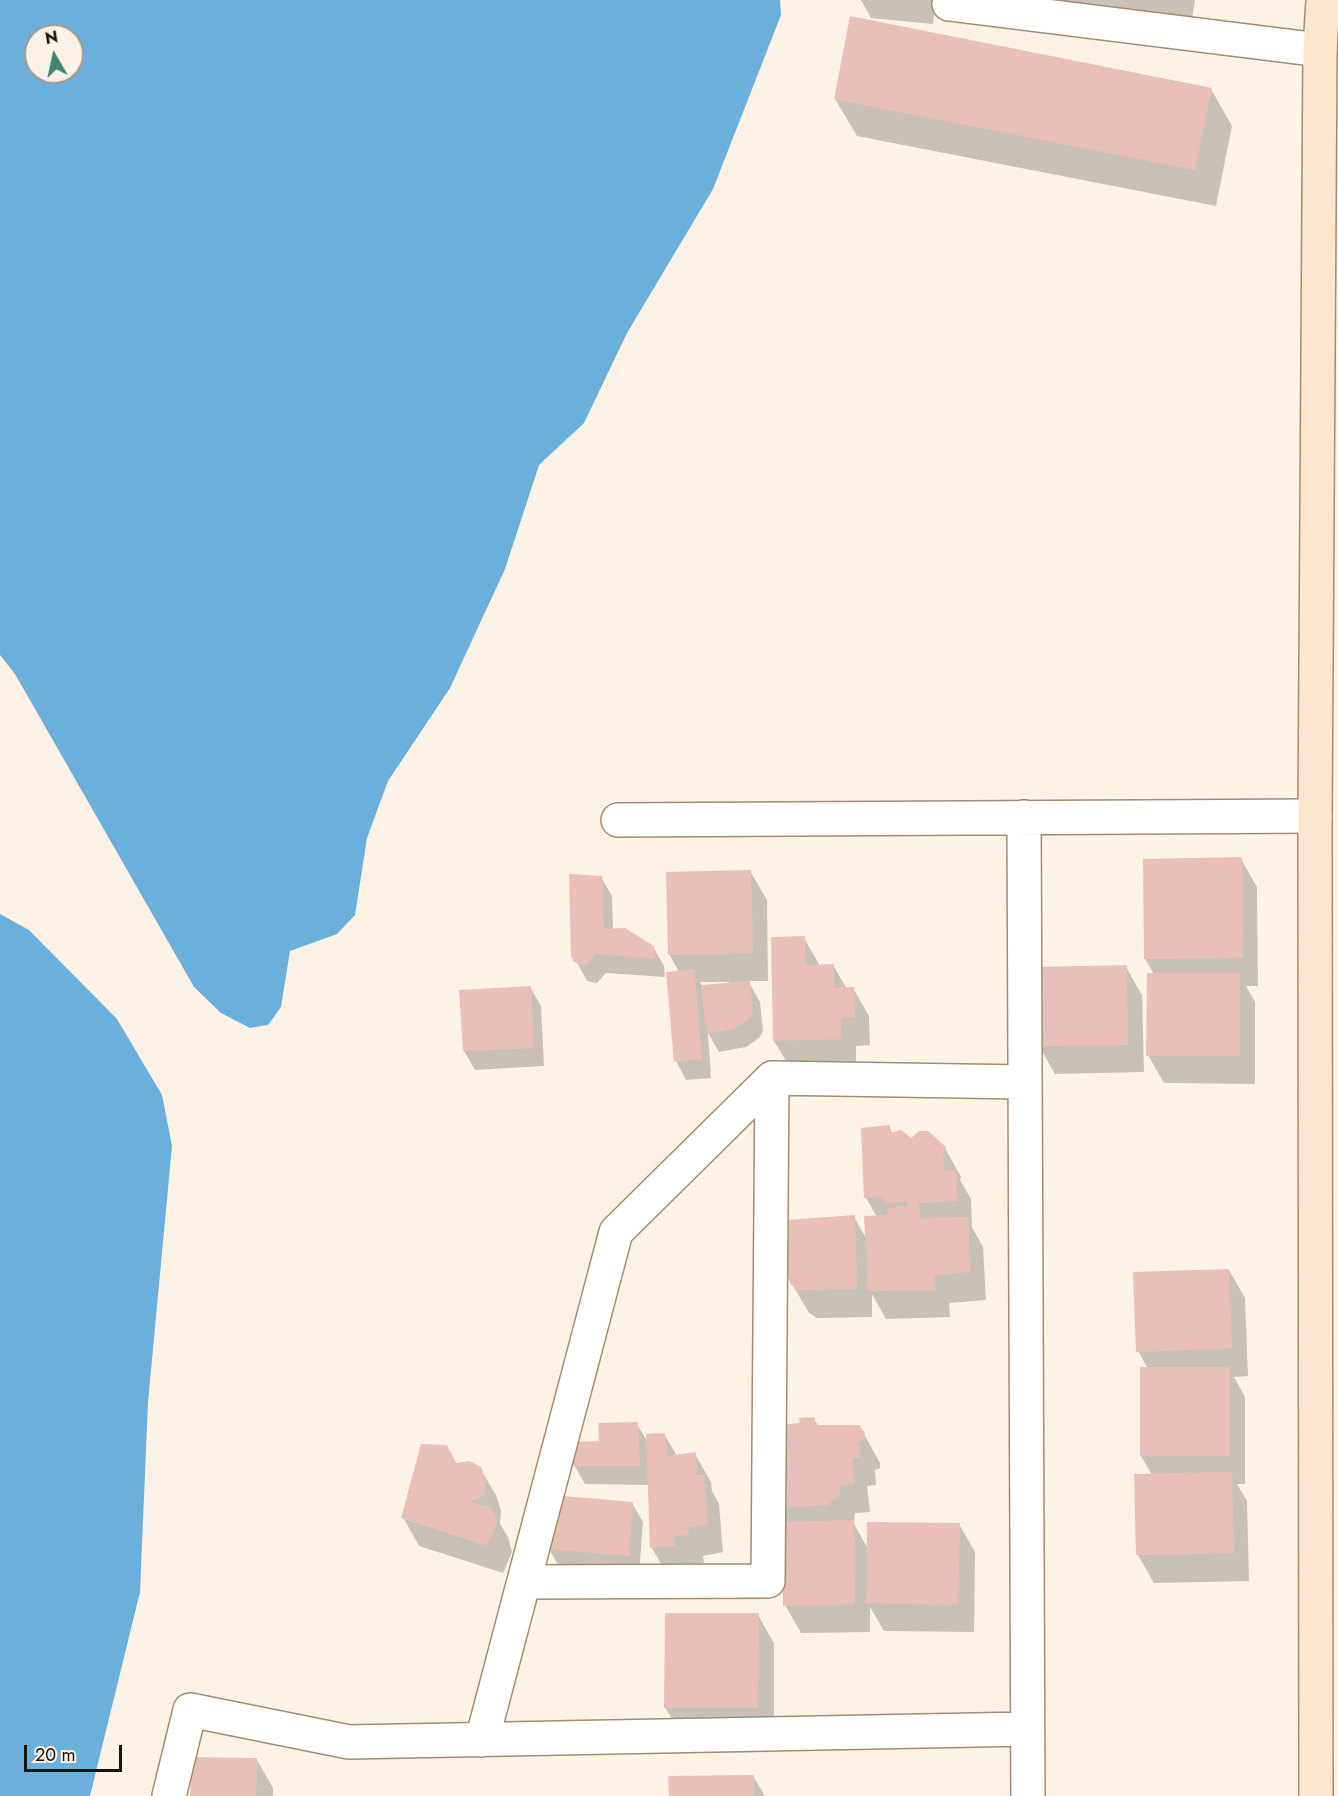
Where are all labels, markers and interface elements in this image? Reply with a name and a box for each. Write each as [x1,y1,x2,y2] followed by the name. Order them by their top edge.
[24,24,84,84] north arrow
[43,25,59,50] text: N
[27,1733,124,1771] scale bar
[35,1742,75,1768] text: 20 m

